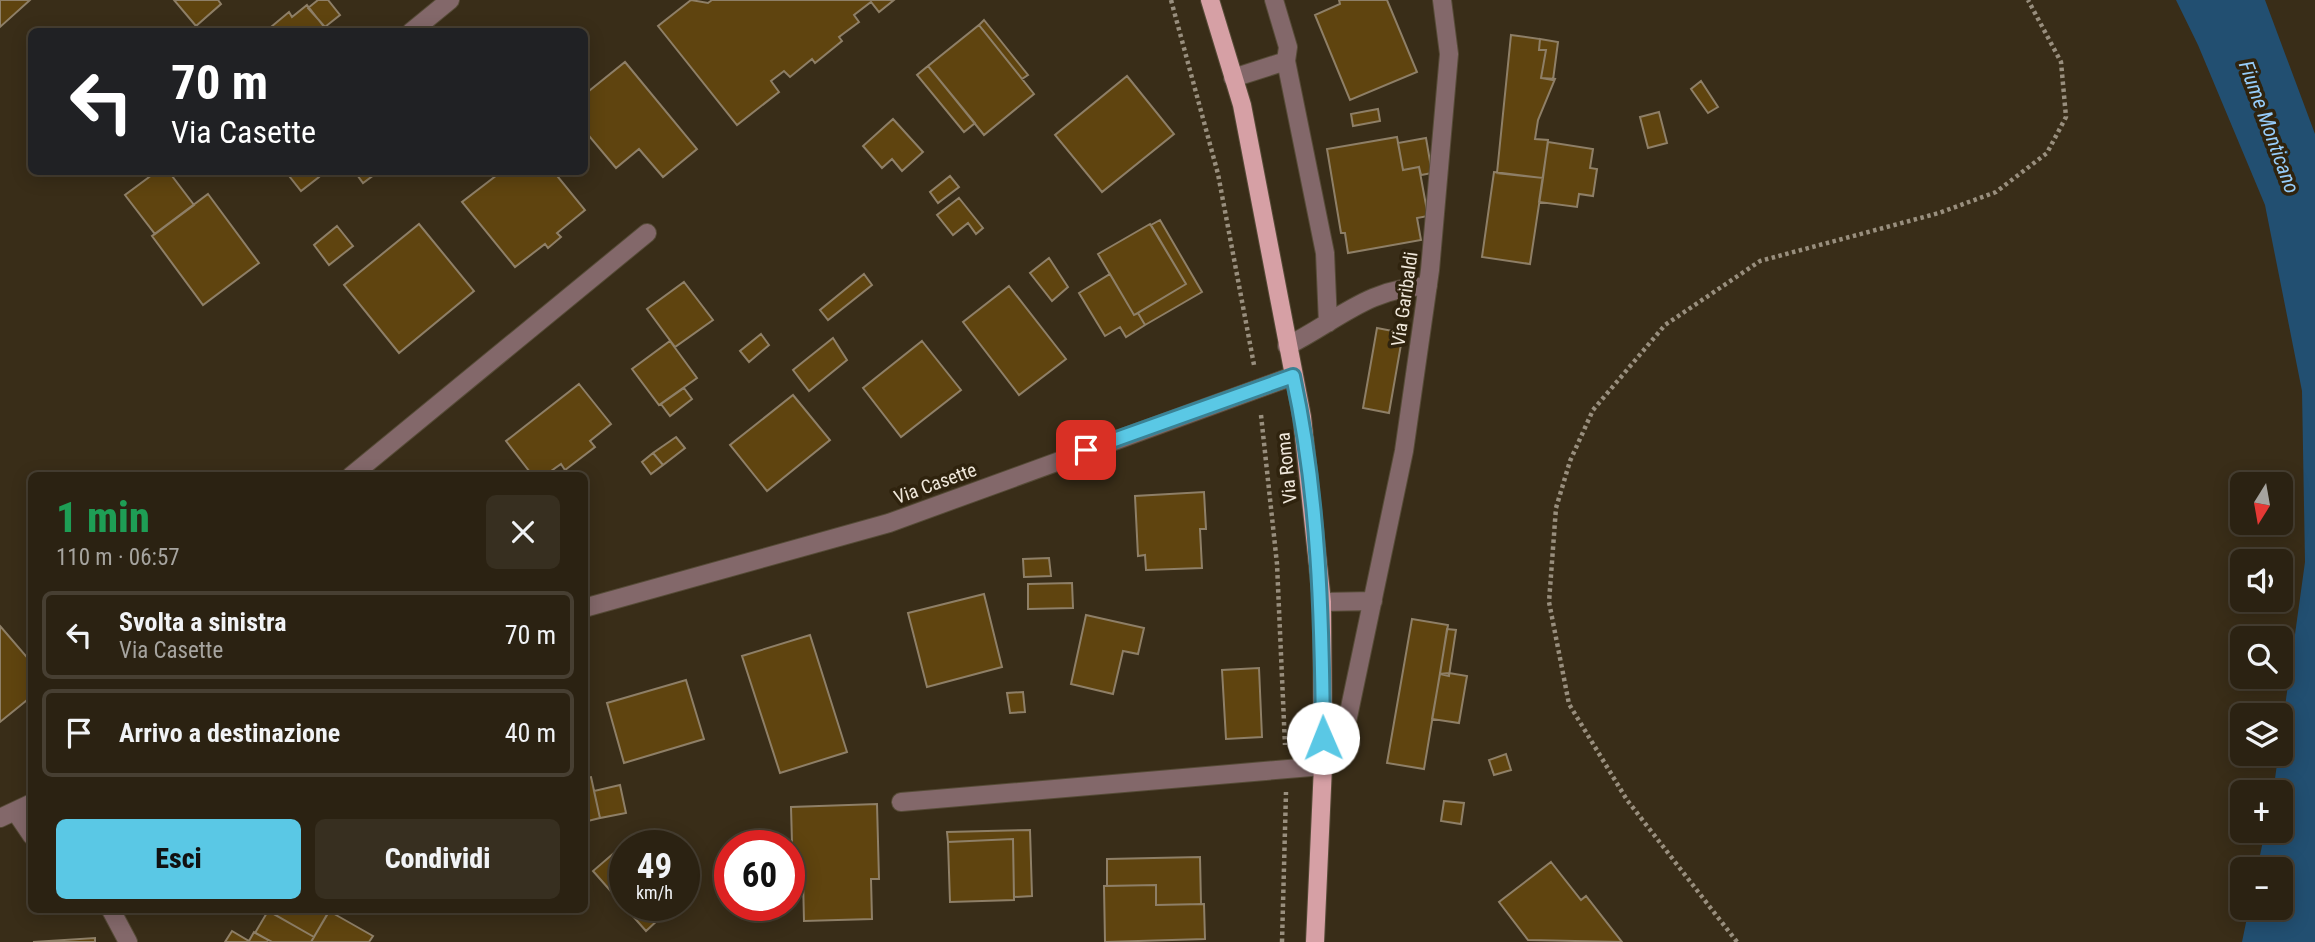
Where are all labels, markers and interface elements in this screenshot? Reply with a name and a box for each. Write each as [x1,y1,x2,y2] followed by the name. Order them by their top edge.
[171,54,268,111] text: 70 m
[56,56,147,147] icon: left
[2234,57,2304,197] water label: Fiume Monticano
[171,113,316,151] text: Via Casette
[1386,250,1423,348] street label: Via Garibaldi
[1056,420,1116,480] pin
[1067,431,1105,469] icon: arrive
[1271,431,1302,505] street label: Via Roma
[891,458,980,509] street label: Via Casette
[2230,472,2292,536] north arrow
[2230,472,2293,920] map controls
[56,493,150,542] text: 1 min
[486,495,560,569] button: close
[56,544,180,571] text: 110 m · 06:57
[2230,549,2293,612] button: sound
[119,607,286,637] text: Svolta a sinistra
[60,616,98,654] icon: left
[505,620,556,650] text: 70 m
[2230,626,2293,689] button: search
[119,637,223,664] text: Via Casette
[1286,701,1360,775] position arrow
[2230,703,2293,766] button: layers
[60,714,98,752] icon: arrive
[119,718,340,748] text: Arrivo a destinazione
[505,718,556,748] text: 40 m
[2230,780,2293,843] button: +
[56,819,301,899] button: Esci
[315,819,560,899] button: Condividi
[714,830,805,921] speed limit sign: 60
[637,846,672,887] text: 49
[2230,857,2293,920] button: −
[636,882,673,903] text: km/h

